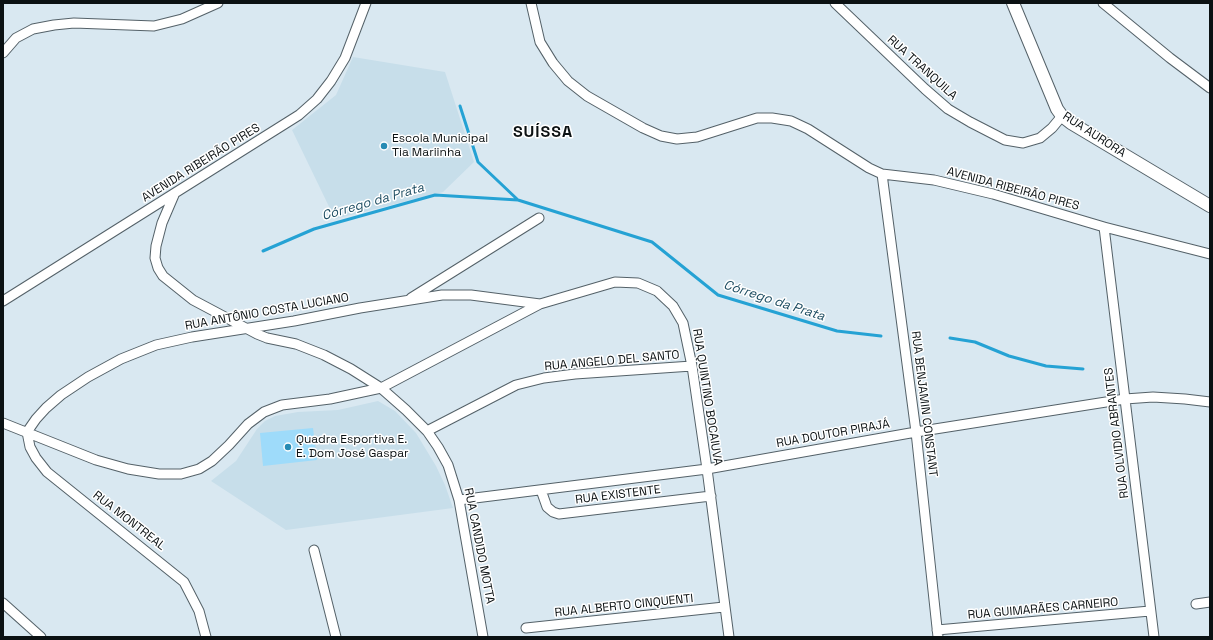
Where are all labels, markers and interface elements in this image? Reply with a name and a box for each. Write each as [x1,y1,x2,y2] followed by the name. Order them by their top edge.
[884,33,960,103] street label: RUA TRANQUILA
[1060,109,1128,161] street label: RUA AURORA
[139,121,263,205] street label: AVENIDA RIBEIRÃO PIRES
[513,123,573,143] district label: SUÍSSA
[392,132,488,160] place label: Escola Municipal Tia Mariinha
[379,141,389,151] marker: Escola Municipal Tia Mariinha
[945,164,1081,214] street label: AVENIDA RIBEIRÃO PIRES
[320,180,426,224] water label: Córrego da Prata
[721,277,827,325] water label: Córrego da Prata
[184,290,350,334] street label: RUA ANTÔNIO COSTA LUCIANO
[689,328,725,466] street label: RUA QUINTINO BOCAIUVA
[908,330,940,478] street label: RUA BENJAMIN CONSTANT
[544,348,680,374] street label: RUA ANGELO DEL SANTO
[1102,367,1132,499] street label: RUA OLVIDIO ABRANTES
[775,417,891,451] street label: RUA DOUTOR PIRAJÁ
[296,433,409,461] place label: Quadra Esportiva E. E. Dom José Gaspar
[283,442,293,452] marker: Quadra Esportiva E. E. Dom José Gaspar
[574,483,662,507] street label: RUA EXISTENTE
[461,487,497,605] street label: RUA CANDIDO MOTTA
[90,488,168,554] street label: RUA MONTREAL
[554,592,694,620] street label: RUA ALBERTO CINQUENTI
[967,595,1119,623] street label: RUA GUIMARÃES CARNEIRO

